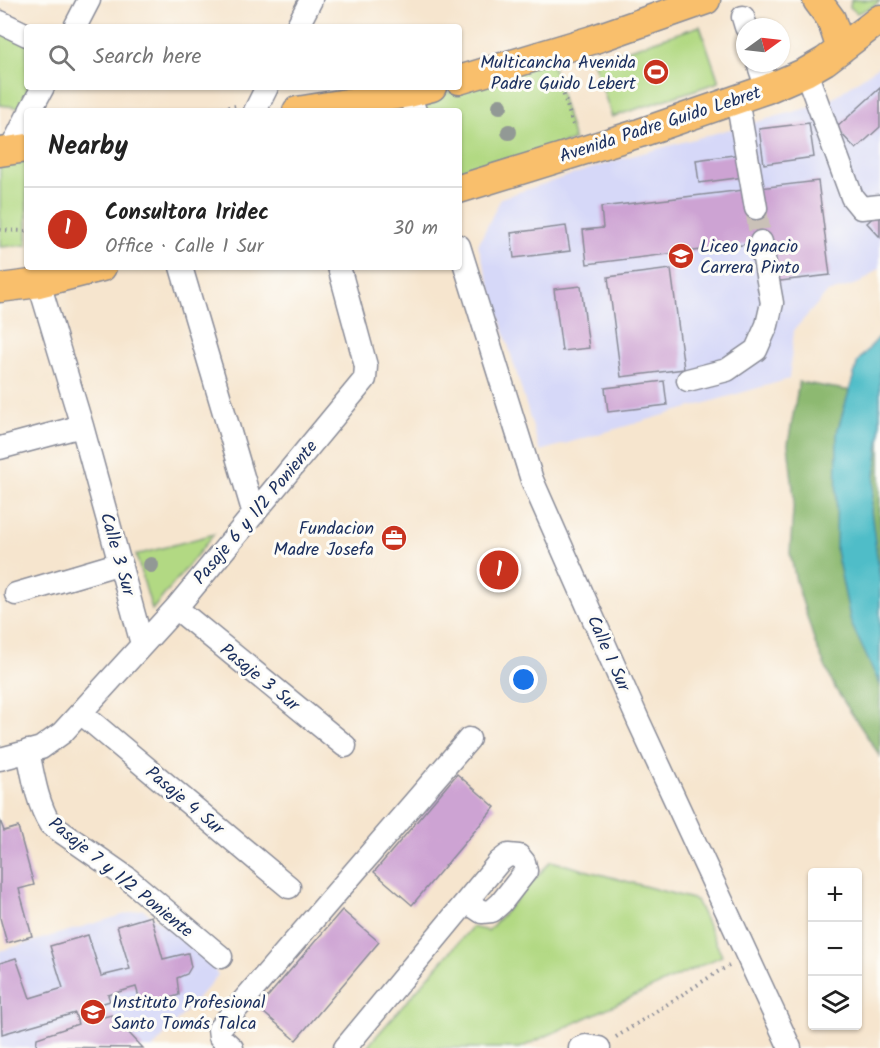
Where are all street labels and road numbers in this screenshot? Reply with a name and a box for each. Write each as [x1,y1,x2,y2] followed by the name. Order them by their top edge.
[556,79,766,172] street label: Avenida Padre Guido Lebret
[187,434,326,592] street label: Pasaje 6 y 1/2 Poniente
[91,510,143,600] street label: Calle 3 Sur
[578,611,638,697] street label: Calle 1 Sur
[213,637,306,720] street label: Pasaje 3 Sur
[138,759,231,844] street label: Pasaje 4 Sur
[41,810,199,946] street label: Pasaje 7 y 1/2 Poniente

